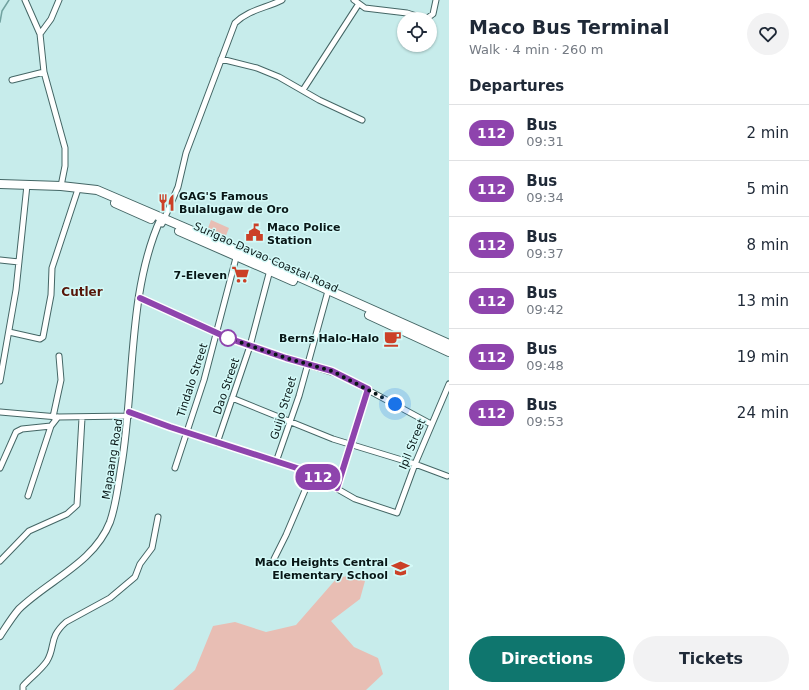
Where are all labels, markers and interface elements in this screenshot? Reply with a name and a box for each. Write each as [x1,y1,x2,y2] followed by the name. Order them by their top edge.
[397,12,437,52] map controls
[397,12,437,52] button: locate
[747,13,789,55] button: heart
[469,16,669,38] text: Maco Bus Terminal
[469,42,603,57] text: Walk · 4 min · 260 m
[469,77,564,95] text: Departures
[526,116,557,134] text: Bus
[746,124,789,142] text: 2 min
[477,125,506,141] text: 112
[526,134,564,149] text: 09:31
[526,172,557,190] text: Bus
[746,180,789,198] text: 5 min
[477,181,506,197] text: 112
[179,190,289,216] place label: GAG'S Famous Bulalugaw de Oro
[526,190,564,205] text: 09:34
[156,192,176,212] restaurant icon: GAG'S Famous Bulalugaw de Oro
[191,220,340,295] street label: Surigao-Davao Coastal Road
[267,221,340,247] place label: Maco Police Station
[244,223,264,243] public building icon: Maco Police Station
[526,228,557,246] text: Bus
[746,236,789,254] text: 8 min
[477,237,506,253] text: 112
[526,246,564,261] text: 09:37
[230,265,250,285] supermarket icon: 7-Eleven
[174,269,227,282] place label: 7-Eleven
[526,284,557,302] text: Bus
[61,285,103,299] district label: Cutler
[737,292,789,310] text: 13 min
[477,293,506,309] text: 112
[526,302,564,317] text: 09:42
[382,328,402,348] cafe icon: Berns Halo-Halo
[219,329,237,347] unlabelled marker
[279,332,379,345] place label: Berns Halo-Halo
[526,340,557,358] text: Bus
[174,341,211,420] street label: Tindalo Street
[737,348,789,366] text: 19 min
[477,349,506,365] text: 112
[211,356,242,416] street label: Dao Street
[526,358,564,373] text: 09:48
[268,374,299,441] street label: Guijo Street
[385,394,405,414] your location
[526,396,557,414] text: Bus
[737,404,789,422] text: 24 min
[477,405,506,421] text: 112
[526,414,564,429] text: 09:53
[396,416,429,471] street label: Ipil Street
[100,418,125,500] street label: Mapaang Road
[295,464,341,490] line badge: 112
[303,469,333,485] text: 112
[255,556,388,582] place label: Maco Heights Central Elementary School
[391,558,411,578] school or university icon: Maco Heights Central Elementary School
[469,636,625,682] button: Directions
[633,636,789,682] button: Tickets

